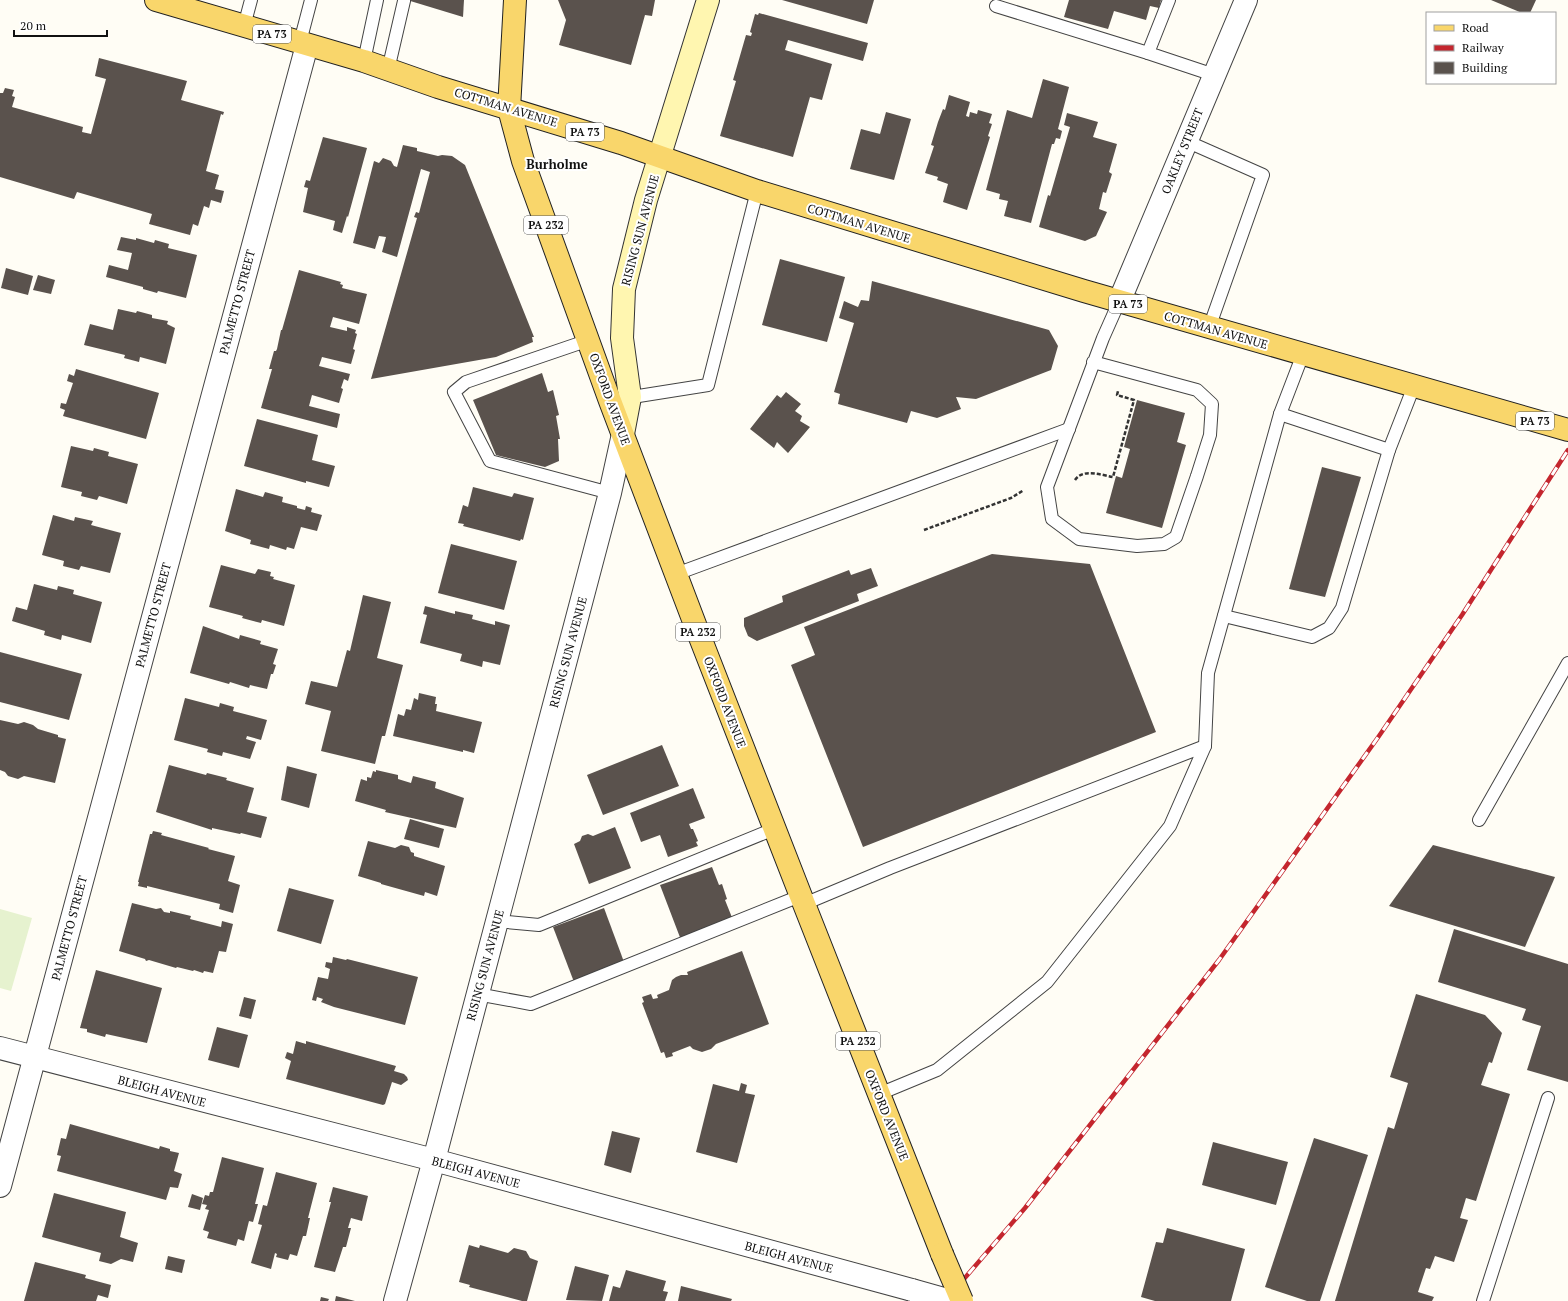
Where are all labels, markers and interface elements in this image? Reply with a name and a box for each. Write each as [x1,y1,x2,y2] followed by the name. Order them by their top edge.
[14,12,107,38] scale bar
[1426,12,1556,84] legend
[20,18,47,33] text: 20 m
[1462,20,1489,35] text: Road
[253,25,291,43] road number: PA 73
[1462,40,1505,55] text: Railway
[1462,60,1508,75] text: Building
[453,84,559,130] street label: COTTMAN AVENUE
[1158,105,1206,196] street label: OAKLEY STREET
[566,123,604,141] road number: PA 73
[526,155,588,173] district label: Burholme
[618,173,662,287] street label: RISING SUN AVENUE
[806,200,912,246] street label: COTTMAN AVENUE
[524,216,568,234] road number: PA 232
[216,247,258,356] street label: PALMETTO STREET
[1109,295,1147,313] road number: PA 73
[1163,308,1269,352] street label: COTTMAN AVENUE
[586,351,634,447] street label: OXFORD AVENUE
[1516,412,1554,430] road number: PA 73
[132,560,174,669] street label: PALMETTO STREET
[546,595,590,709] street label: RISING SUN AVENUE
[676,623,720,641] road number: PA 232
[701,654,749,750] street label: OXFORD AVENUE
[48,873,90,982] street label: PALMETTO STREET
[463,908,507,1022] street label: RISING SUN AVENUE
[836,1032,880,1050] road number: PA 232
[862,1067,912,1163] street label: OXFORD AVENUE
[116,1072,208,1110] street label: BLEIGH AVENUE
[430,1153,522,1191] street label: BLEIGH AVENUE
[743,1238,835,1276] street label: BLEIGH AVENUE

